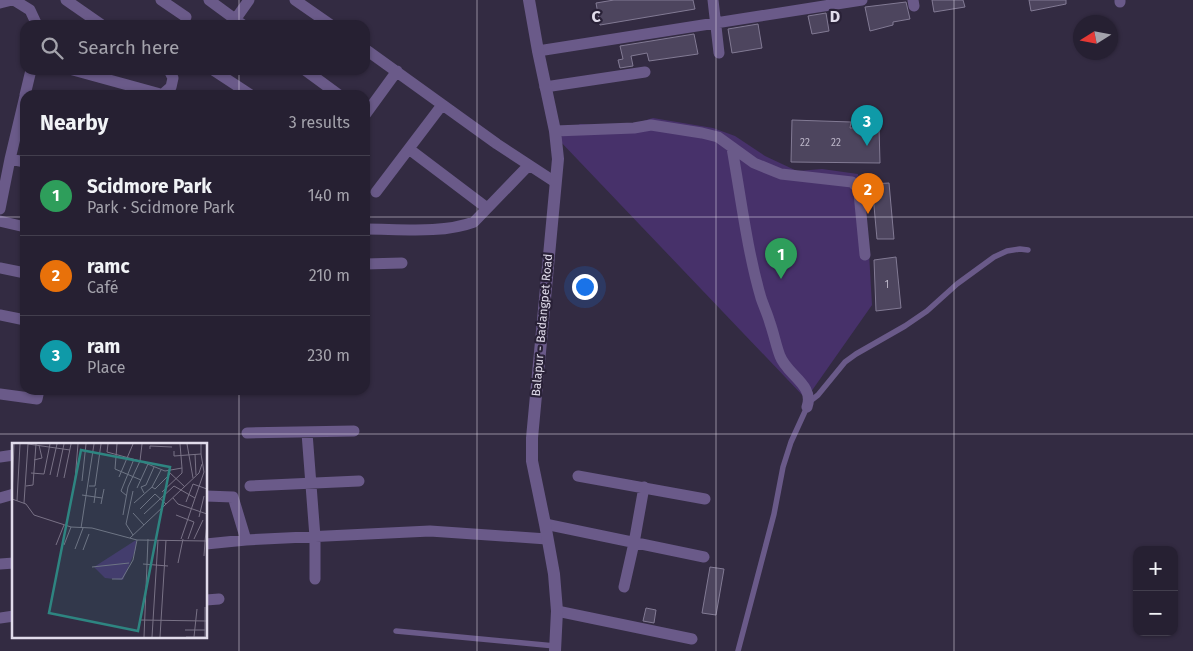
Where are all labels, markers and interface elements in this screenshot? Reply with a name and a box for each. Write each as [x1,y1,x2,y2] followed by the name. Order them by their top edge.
[591,7,601,26] text: C
[830,7,840,26] text: D
[1073,15,1118,60] north arrow
[20,20,370,75] search box
[38,34,66,62] icon: search
[78,36,179,59] text: Search here
[851,105,883,146] pin: 3
[40,110,108,136] text: Nearby
[289,113,350,132] text: 3 results
[800,137,810,149] house number: 22
[831,137,841,149] house number: 22
[852,173,884,214] pin: 2
[87,175,212,198] text: Scidmore Park
[52,186,60,205] text: 1
[308,186,350,205] text: 140 m
[87,198,234,217] text: Park · Scidmore Park
[765,238,797,279] pin: 1
[529,253,555,397] street label: Balapur - Badangpet Road
[87,255,130,278] text: ramc
[52,266,60,285] text: 2
[309,266,350,285] text: 210 m
[572,274,598,300] your location
[87,278,118,297] text: Café
[885,279,889,291] house number: 1
[87,335,120,358] text: ram
[52,346,60,365] text: 3
[307,346,350,365] text: 230 m
[87,358,126,377] text: Place
[12,443,208,638] inset map
[1133,546,1178,636] map controls
[1133,546,1178,591] button: +
[1133,591,1178,636] button: −

